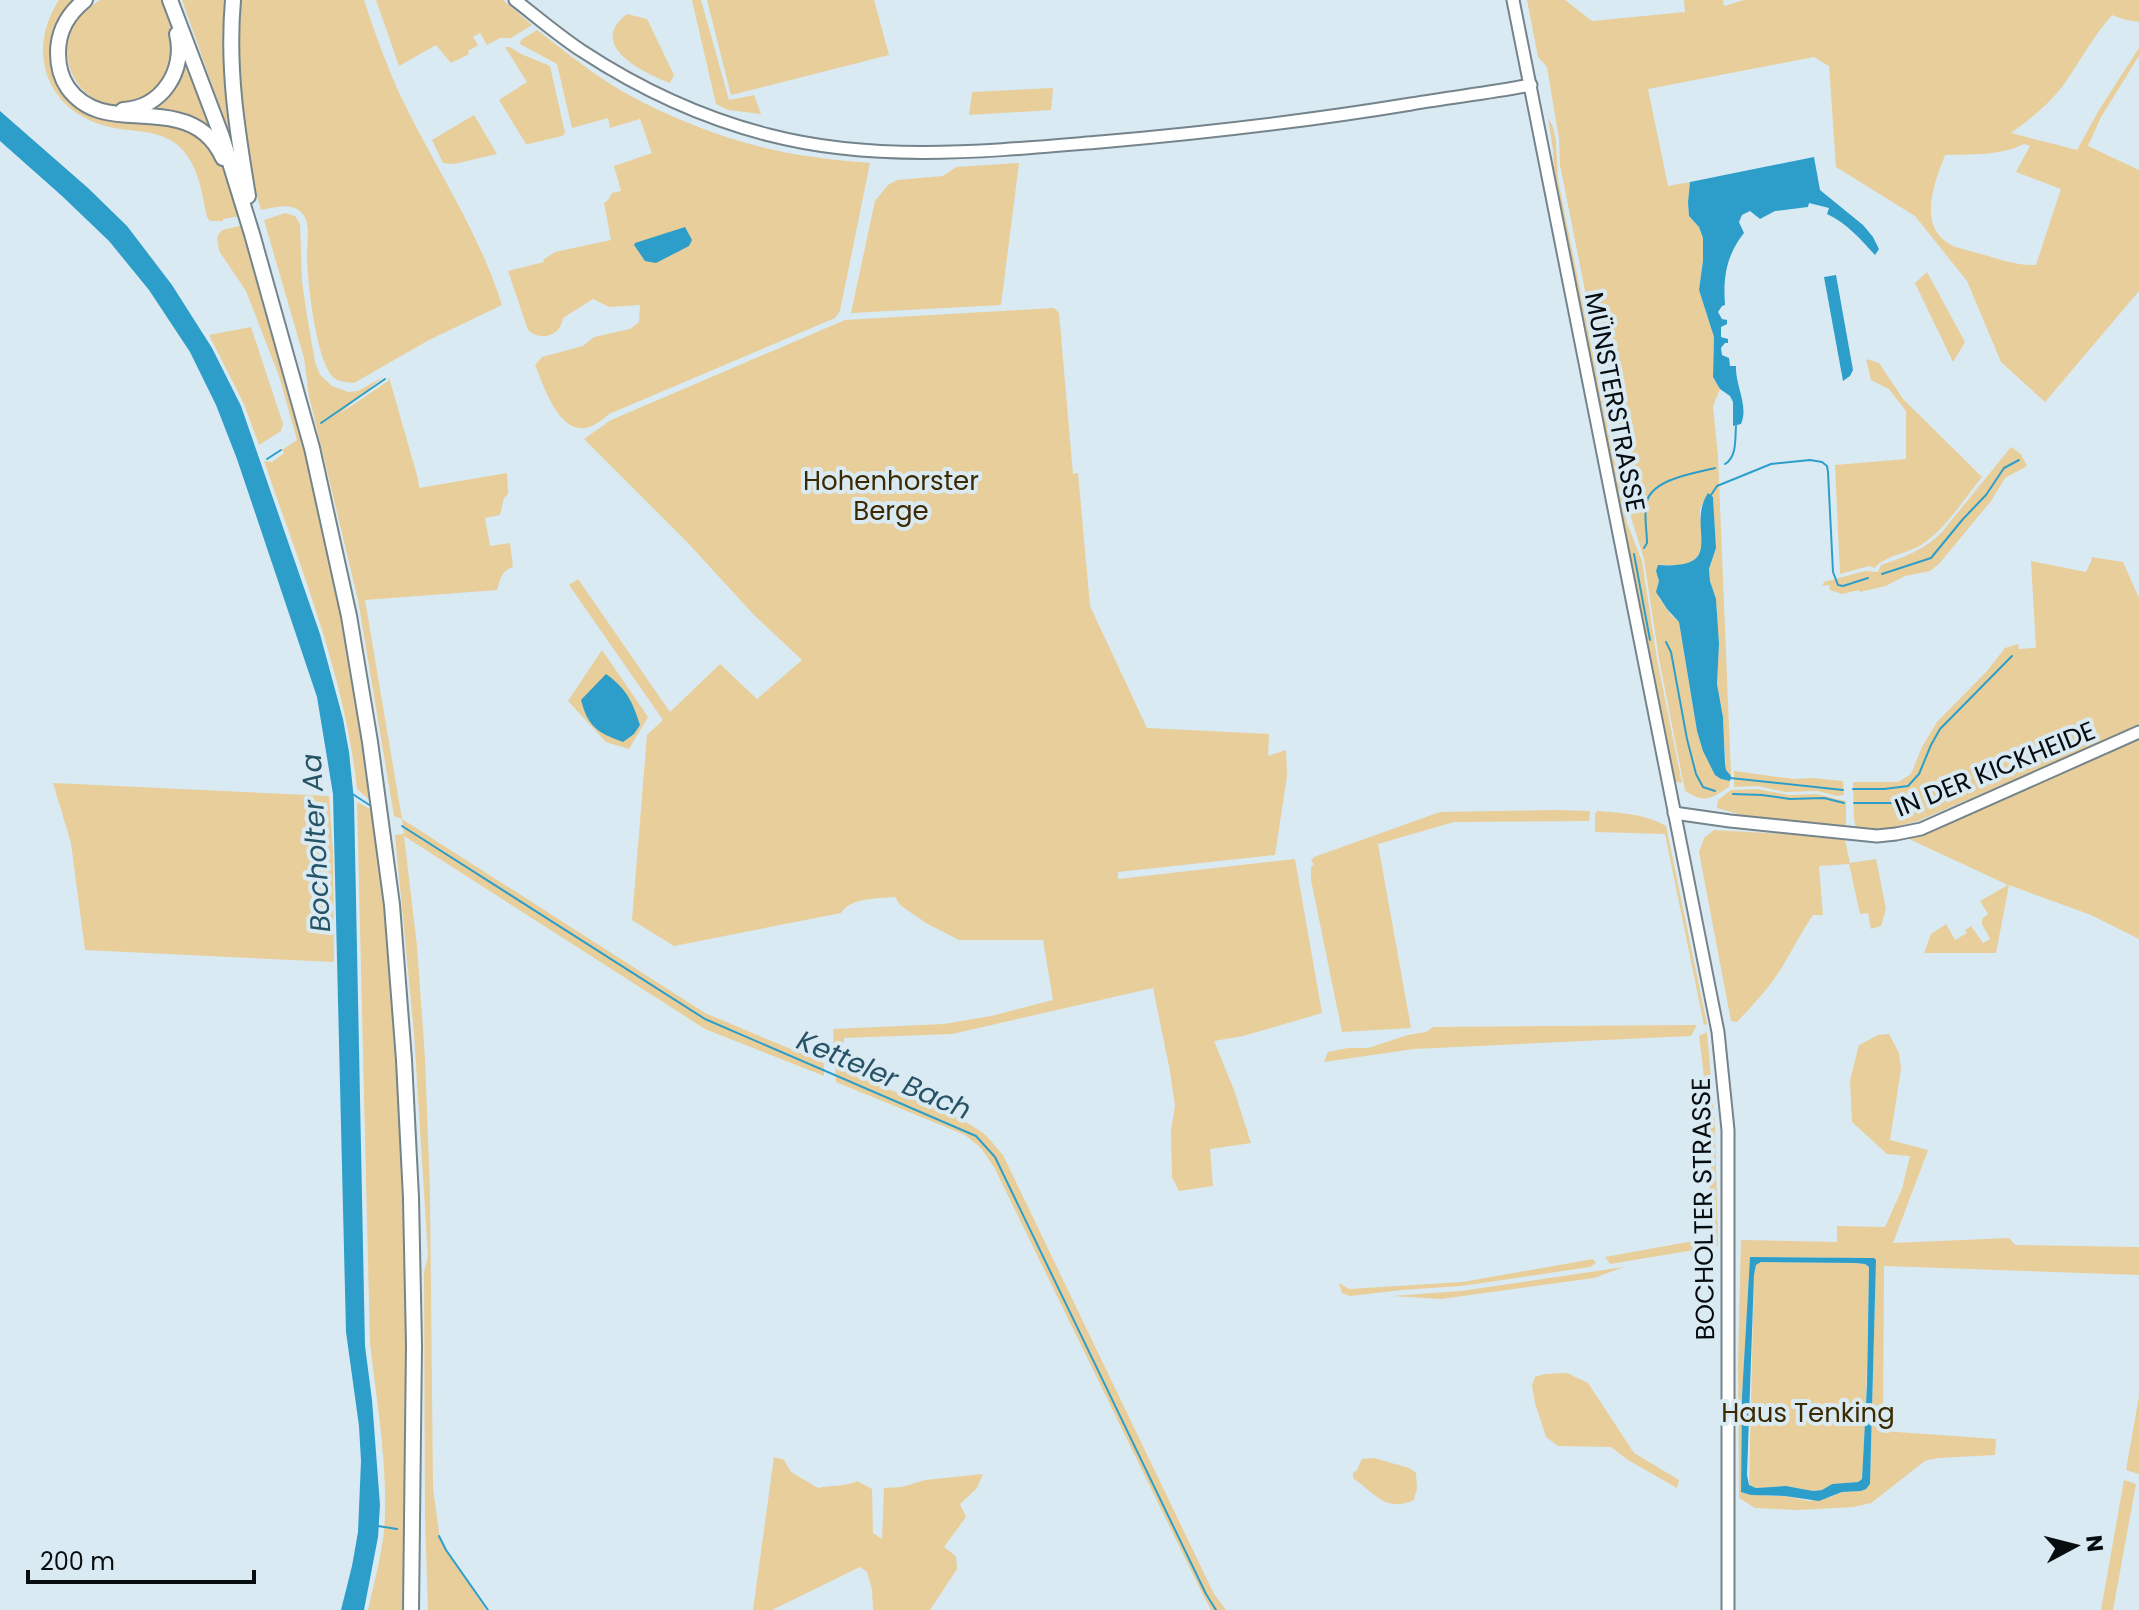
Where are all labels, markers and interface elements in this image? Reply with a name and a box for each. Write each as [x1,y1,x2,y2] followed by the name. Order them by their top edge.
[1576,289,1654,515] street label: MÜNSTERSTRASSE
[803,463,979,529] park label: Hohenhorster Berge
[1889,712,2101,826] street label: IN DER KICKHEIDE
[292,753,340,933] water label: Bocholter Aa
[791,1021,977,1129] water label: Ketteler Bach
[1683,1077,1723,1341] street label: BOCHOLTER STRASSE
[1721,1395,1895,1431] park label: Haus Tenking
[2035,1506,2115,1586] north arrow
[28,1534,254,1584] scale bar
[2078,1534,2111,1554] text: N
[40,1545,115,1578] text: 200 m

